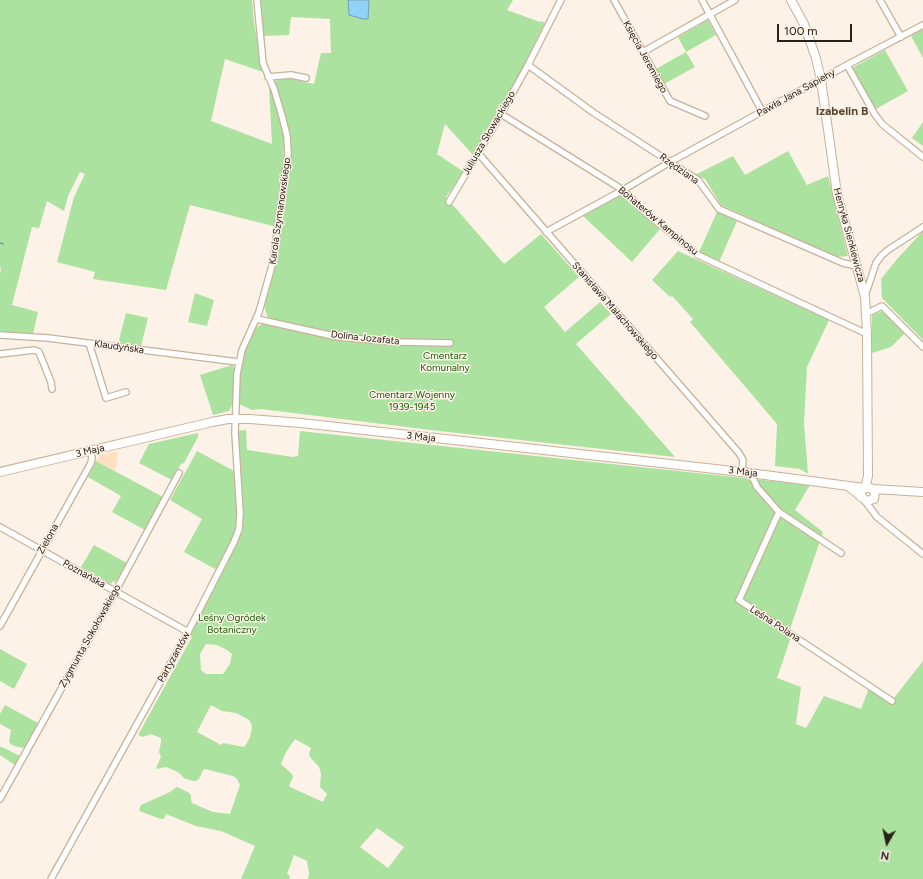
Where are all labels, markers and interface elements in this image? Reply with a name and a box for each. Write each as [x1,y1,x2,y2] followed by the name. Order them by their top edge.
[779,16,854,42] scale bar
[620,19,670,95] street label: Księcia Jeremiego
[784,24,818,38] text: 100 m
[755,66,837,120] street label: Pawła Jana Sapiehy
[460,89,518,177] street label: Juliusza Słowackiego
[816,104,868,118] district label: Izabelin B
[657,151,701,187] street label: Rzędziana
[267,157,293,265] street label: Karola Szymanowskiego
[616,184,700,258] street label: Bohaterów Kampinosu
[831,187,867,283] street label: Henryka Sienkiewicza
[569,260,661,362] street label: Stanisława Małachowskiego
[330,328,400,348] street label: Dolina Jozafata
[93,338,145,356] street label: Klaudyńska
[420,350,470,374] park label: Cmentarz Komunalny
[369,389,455,412] park label: Cmentarz Wojenny 1939-1945
[406,430,436,444] street label: 3 Maja
[74,442,106,460] street label: 3 Maja
[728,464,758,480] street label: 3 Maja
[35,522,61,556] street label: Zielona
[60,557,108,591] street label: Poznańska
[57,582,123,690] street label: Zygmunta Sokołowskiego
[747,603,803,645] street label: Leśna Polana
[198,612,266,636] park label: Leśny Ogródek Botaniczny
[155,630,193,684] street label: Partyzantów
[867,823,907,863] north arrow
[880,848,890,862] text: N

